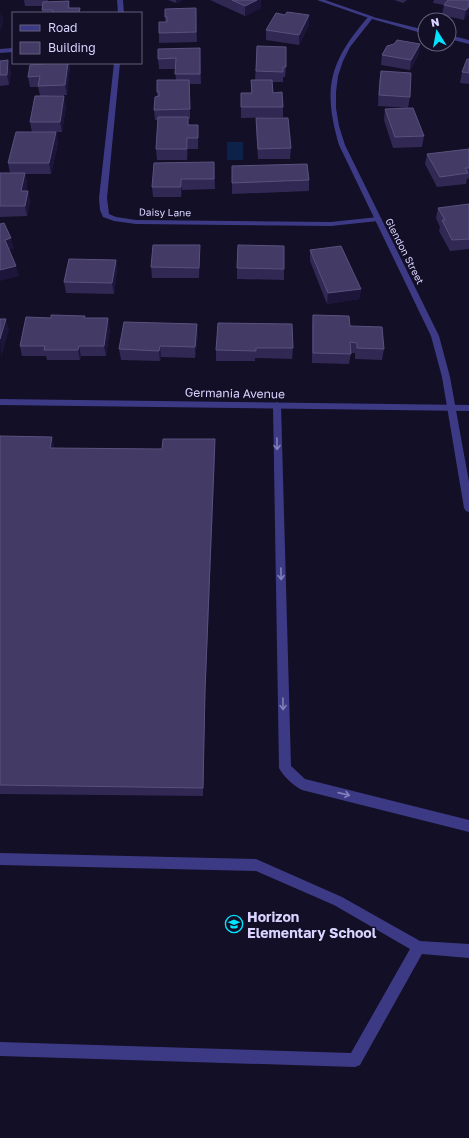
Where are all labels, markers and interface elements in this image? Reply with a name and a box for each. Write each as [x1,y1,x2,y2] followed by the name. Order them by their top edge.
[12,12,142,64] legend
[417,12,457,52] north arrow
[430,15,440,29] text: N
[48,20,77,35] text: Road
[48,40,96,55] text: Building
[139,206,191,218] street label: Daisy Lane
[383,216,427,286] street label: Glendon Street
[185,385,285,401] street label: Germania Avenue
[274,437,281,450] one-way arrow
[277,567,285,580] one-way arrow
[280,697,287,710] one-way arrow
[337,791,350,799] one-way arrow
[247,908,377,941] place label: Horizon Elementary School
[224,914,244,934] school or university icon: Horizon Elementary School

